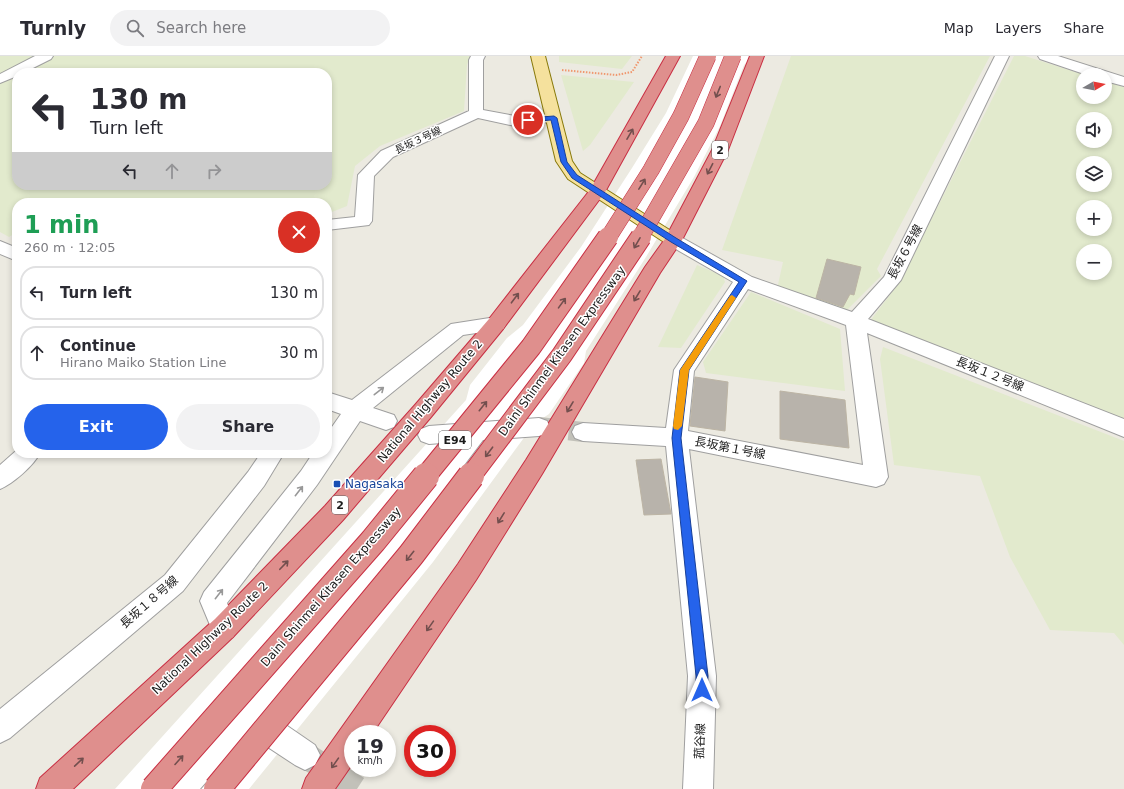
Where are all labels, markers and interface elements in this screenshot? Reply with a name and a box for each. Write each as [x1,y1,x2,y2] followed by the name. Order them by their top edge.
[110,10,390,46] search box
[20,17,86,39] text: Turnly
[124,17,146,39] icon: search
[156,19,246,37] text: Search here
[944,20,973,36] text: Map
[995,20,1042,36] text: Layers
[1064,20,1104,36] text: Share
[1076,68,1112,104] north arrow
[1076,68,1112,280] map controls
[90,83,187,116] text: 130 m
[24,84,76,136] icon: left
[714,86,722,98] one-way arrow
[511,103,545,137] pin
[517,109,539,131] icon: arrive
[1076,112,1112,148] button: sound
[90,117,163,138] text: Turn left
[393,124,443,156] street label: 長坂３号線
[626,128,634,140] one-way arrow
[712,141,728,159] road number: 2
[1076,156,1112,192] button: layers
[119,160,141,182] icon: left
[161,160,183,182] icon: ahead
[203,160,225,182] icon: right
[706,163,713,175] one-way arrow
[638,179,646,190] one-way arrow
[1076,200,1112,236] button: +
[24,211,99,239] text: 1 min
[278,211,320,253] button: close
[885,222,925,282] street label: 長坂６号線
[633,237,641,248] one-way arrow
[24,240,115,255] text: 260 m · 12:05
[1076,244,1112,280] button: −
[496,263,628,439] street label: Daini Shinmei Kitasen Expressway
[26,282,48,304] icon: left
[60,284,132,302] text: Turn left
[270,284,318,302] text: 130 m
[632,290,640,302] one-way arrow
[511,293,519,304] one-way arrow
[558,298,566,309] one-way arrow
[60,337,136,355] text: Continue
[375,337,485,465] street label: National Highway Route 2
[26,342,48,364] icon: ahead
[280,344,318,362] text: 30 m
[954,354,1026,394] street label: 長坂１２号線
[60,355,226,370] text: Hirano Maiko Station Line
[374,387,385,395] one-way arrow
[478,401,487,412] one-way arrow
[565,401,573,413] one-way arrow
[24,404,168,450] button: Exit
[176,404,320,450] button: Share
[439,431,471,449] road number: E94
[693,434,767,462] street label: 長坂第１号線
[485,446,493,457] one-way arrow
[345,477,404,491] place label: Nagasaka
[332,479,342,489] marker: Nagasaka
[294,486,303,497] one-way arrow
[332,496,348,514] road number: 2
[258,504,404,670] street label: Daini Shinmei Kitasen Expressway
[497,512,505,524] one-way arrow
[406,550,415,561] one-way arrow
[279,560,288,571] one-way arrow
[117,573,181,631] street label: 長坂１８号線
[149,579,271,697] street label: National Highway Route 2
[214,588,223,599] one-way arrow
[426,621,434,632] one-way arrow
[681,669,723,711] position arrow
[692,723,708,759] street label: 菰谷線
[404,725,456,777] speed limit sign: 30
[356,734,384,758] text: 19
[175,755,184,765] one-way arrow
[357,755,383,766] text: km/h
[331,757,339,768] one-way arrow
[74,758,84,767] one-way arrow

